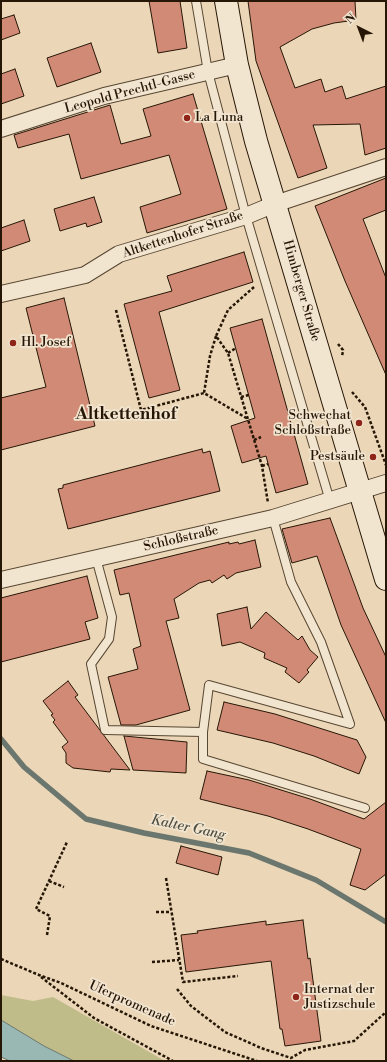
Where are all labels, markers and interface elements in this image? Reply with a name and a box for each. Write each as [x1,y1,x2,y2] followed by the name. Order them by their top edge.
[339,8,379,48] north arrow
[343,11,359,27] text: N
[63,67,197,117] street label: Leopold Prechtl-Gasse
[195,110,243,126] place label: La Luna
[182,113,192,123] marker: La Luna
[121,208,245,262] street label: Altkettenhofer Straße
[279,238,323,344] street label: Himberger Straße
[21,335,71,351] place label: Hl. Josef
[8,338,18,348] marker: Hl. Josef
[76,405,176,425] district label: Altkettenhof
[274,408,351,439] place label: Schwechat Schloßstraße
[354,418,364,428] marker: Schwechat Schloßstraße
[310,449,365,465] place label: Pestsäule
[368,452,378,462] marker: Pestsäule
[142,523,220,555] street label: Schloßstraße
[149,812,227,844] water label: Kalter Gang
[86,978,178,1030] street label: Uferpromenade
[304,982,376,1013] place label: Internat der Justizschule
[291,992,301,1002] marker: Internat der Justizschule

